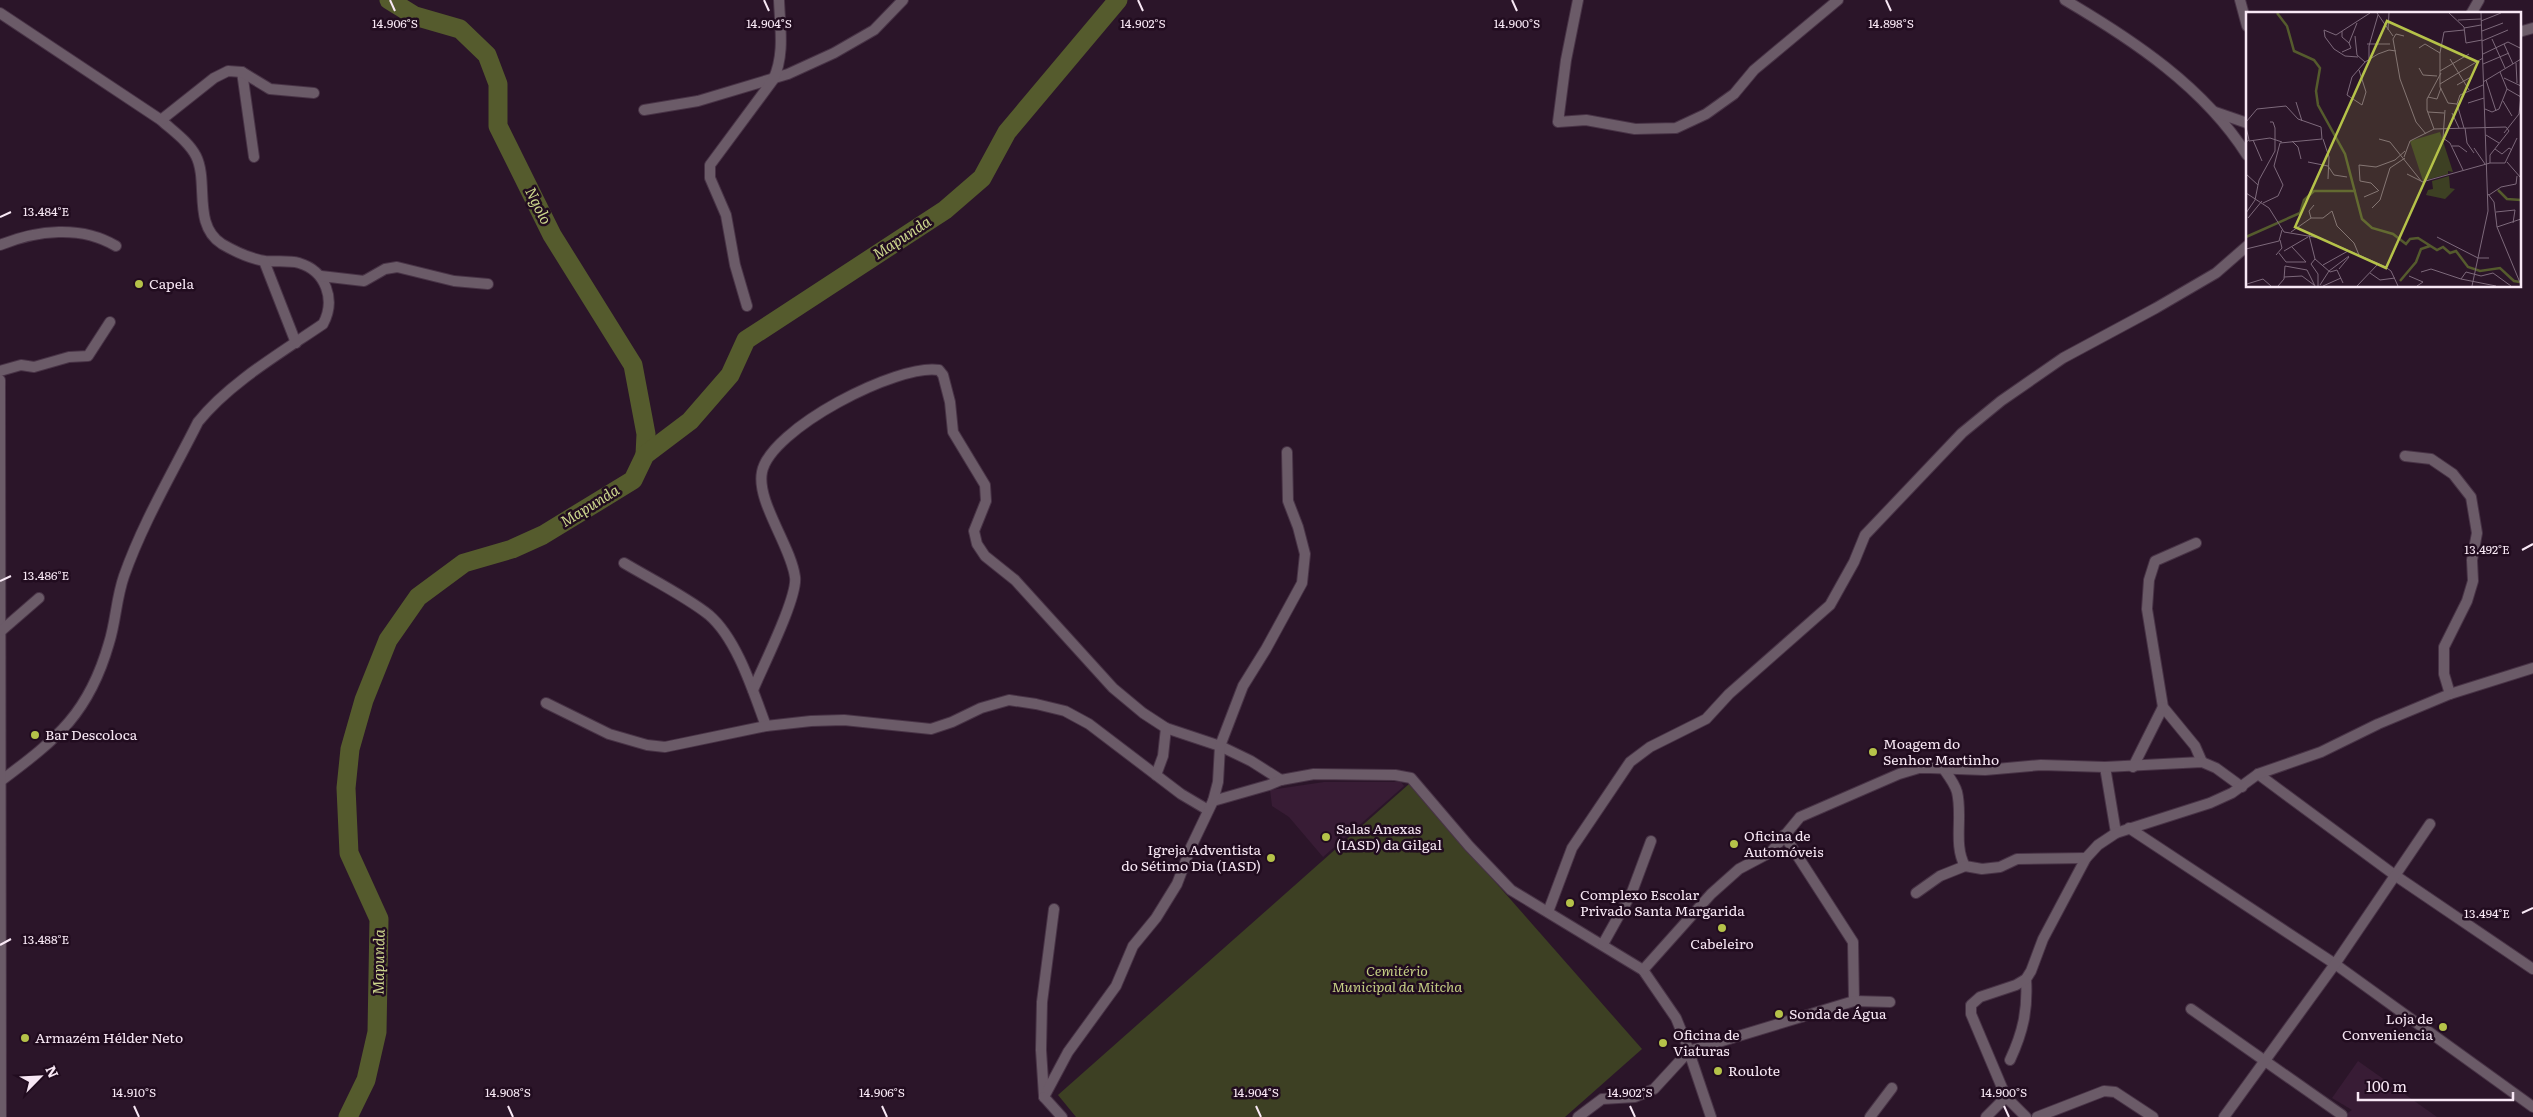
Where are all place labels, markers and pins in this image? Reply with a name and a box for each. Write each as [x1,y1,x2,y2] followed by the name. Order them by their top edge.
[149,273,194,293] place label: Capela
[133,278,145,290] marker: Capela
[45,724,138,744] place label: Bar Descoloca
[29,729,41,741] marker: Bar Descoloca
[1883,733,1999,769] place label: Moagem do Senhor Martinho
[1867,746,1879,758] marker: Moagem do Senhor Martinho
[1336,818,1442,854] place label: Salas Anexas (IASD) da Gilgal
[1744,825,1824,861] place label: Oficina de Automóveis
[1320,831,1332,843] marker: Salas Anexas (IASD) da Gilgal
[1728,838,1740,850] marker: Oficina de Automóveis
[1121,839,1261,875] place label: Igreja Adventista do Sétimo Dia (IASD)
[1265,852,1277,864] marker: Igreja Adventista do Sétimo Dia (IASD)
[1580,884,1745,920] place label: Complexo Escolar Privado Santa Margarida
[1564,897,1576,909] marker: Complexo Escolar Privado Santa Margarida
[1716,922,1728,934] marker: Cabeleiro
[1690,933,1754,953] place label: Cabeleiro
[1789,1003,1887,1023] place label: Sonda de Água
[1773,1008,1785,1020] marker: Sonda de Água
[2342,1008,2433,1044] place label: Loja de Conveniencia
[2437,1021,2449,1033] marker: Loja de Conveniencia
[1673,1024,1740,1060] place label: Oficina de Viaturas
[35,1027,183,1047] place label: Armazém Hélder Neto
[19,1032,31,1044] marker: Armazém Hélder Neto
[1657,1037,1669,1049] marker: Oficina de Viaturas
[1728,1060,1780,1080] place label: Roulote
[1712,1065,1724,1077] marker: Roulote

